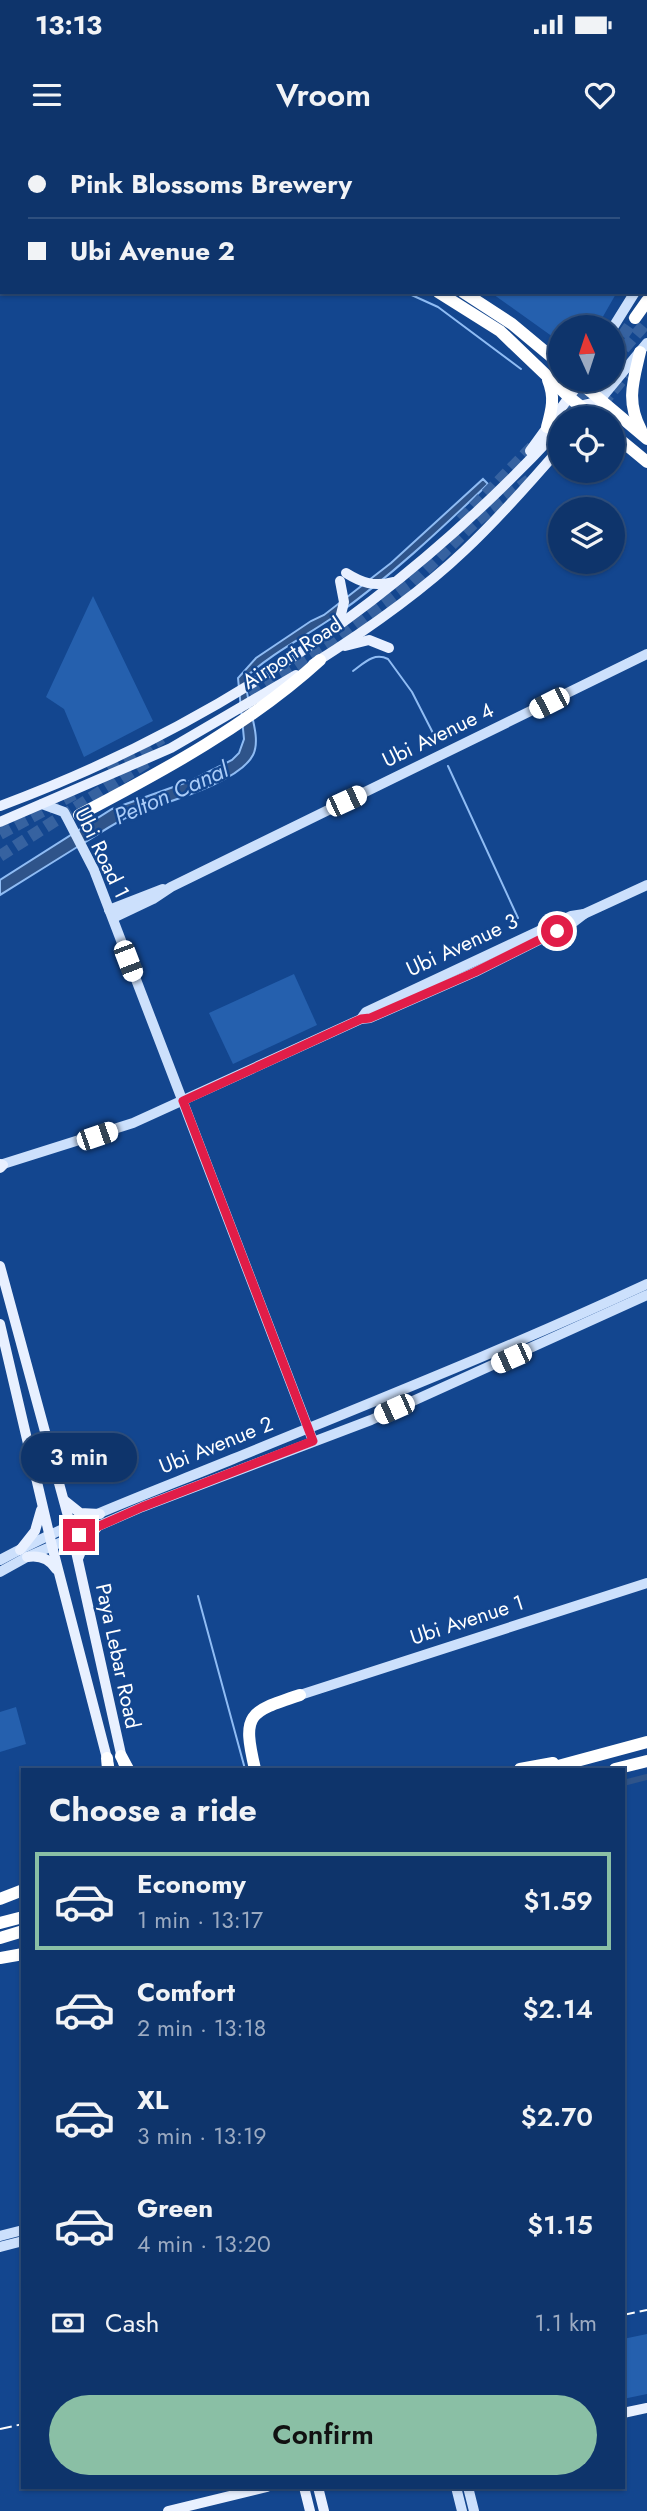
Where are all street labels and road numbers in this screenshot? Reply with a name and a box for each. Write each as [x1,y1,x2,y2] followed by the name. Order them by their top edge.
[236,609,348,697] street label: Airport Road
[377,695,499,775] street label: Ubi Avenue 4
[67,802,137,904] street label: Ubi Road 1
[401,906,523,984] street label: Ubi Avenue 3
[154,1409,278,1481] street label: Ubi Avenue 2
[88,1581,148,1731] street label: Paya Lebar Road
[406,1587,528,1653] street label: Ubi Avenue 1

